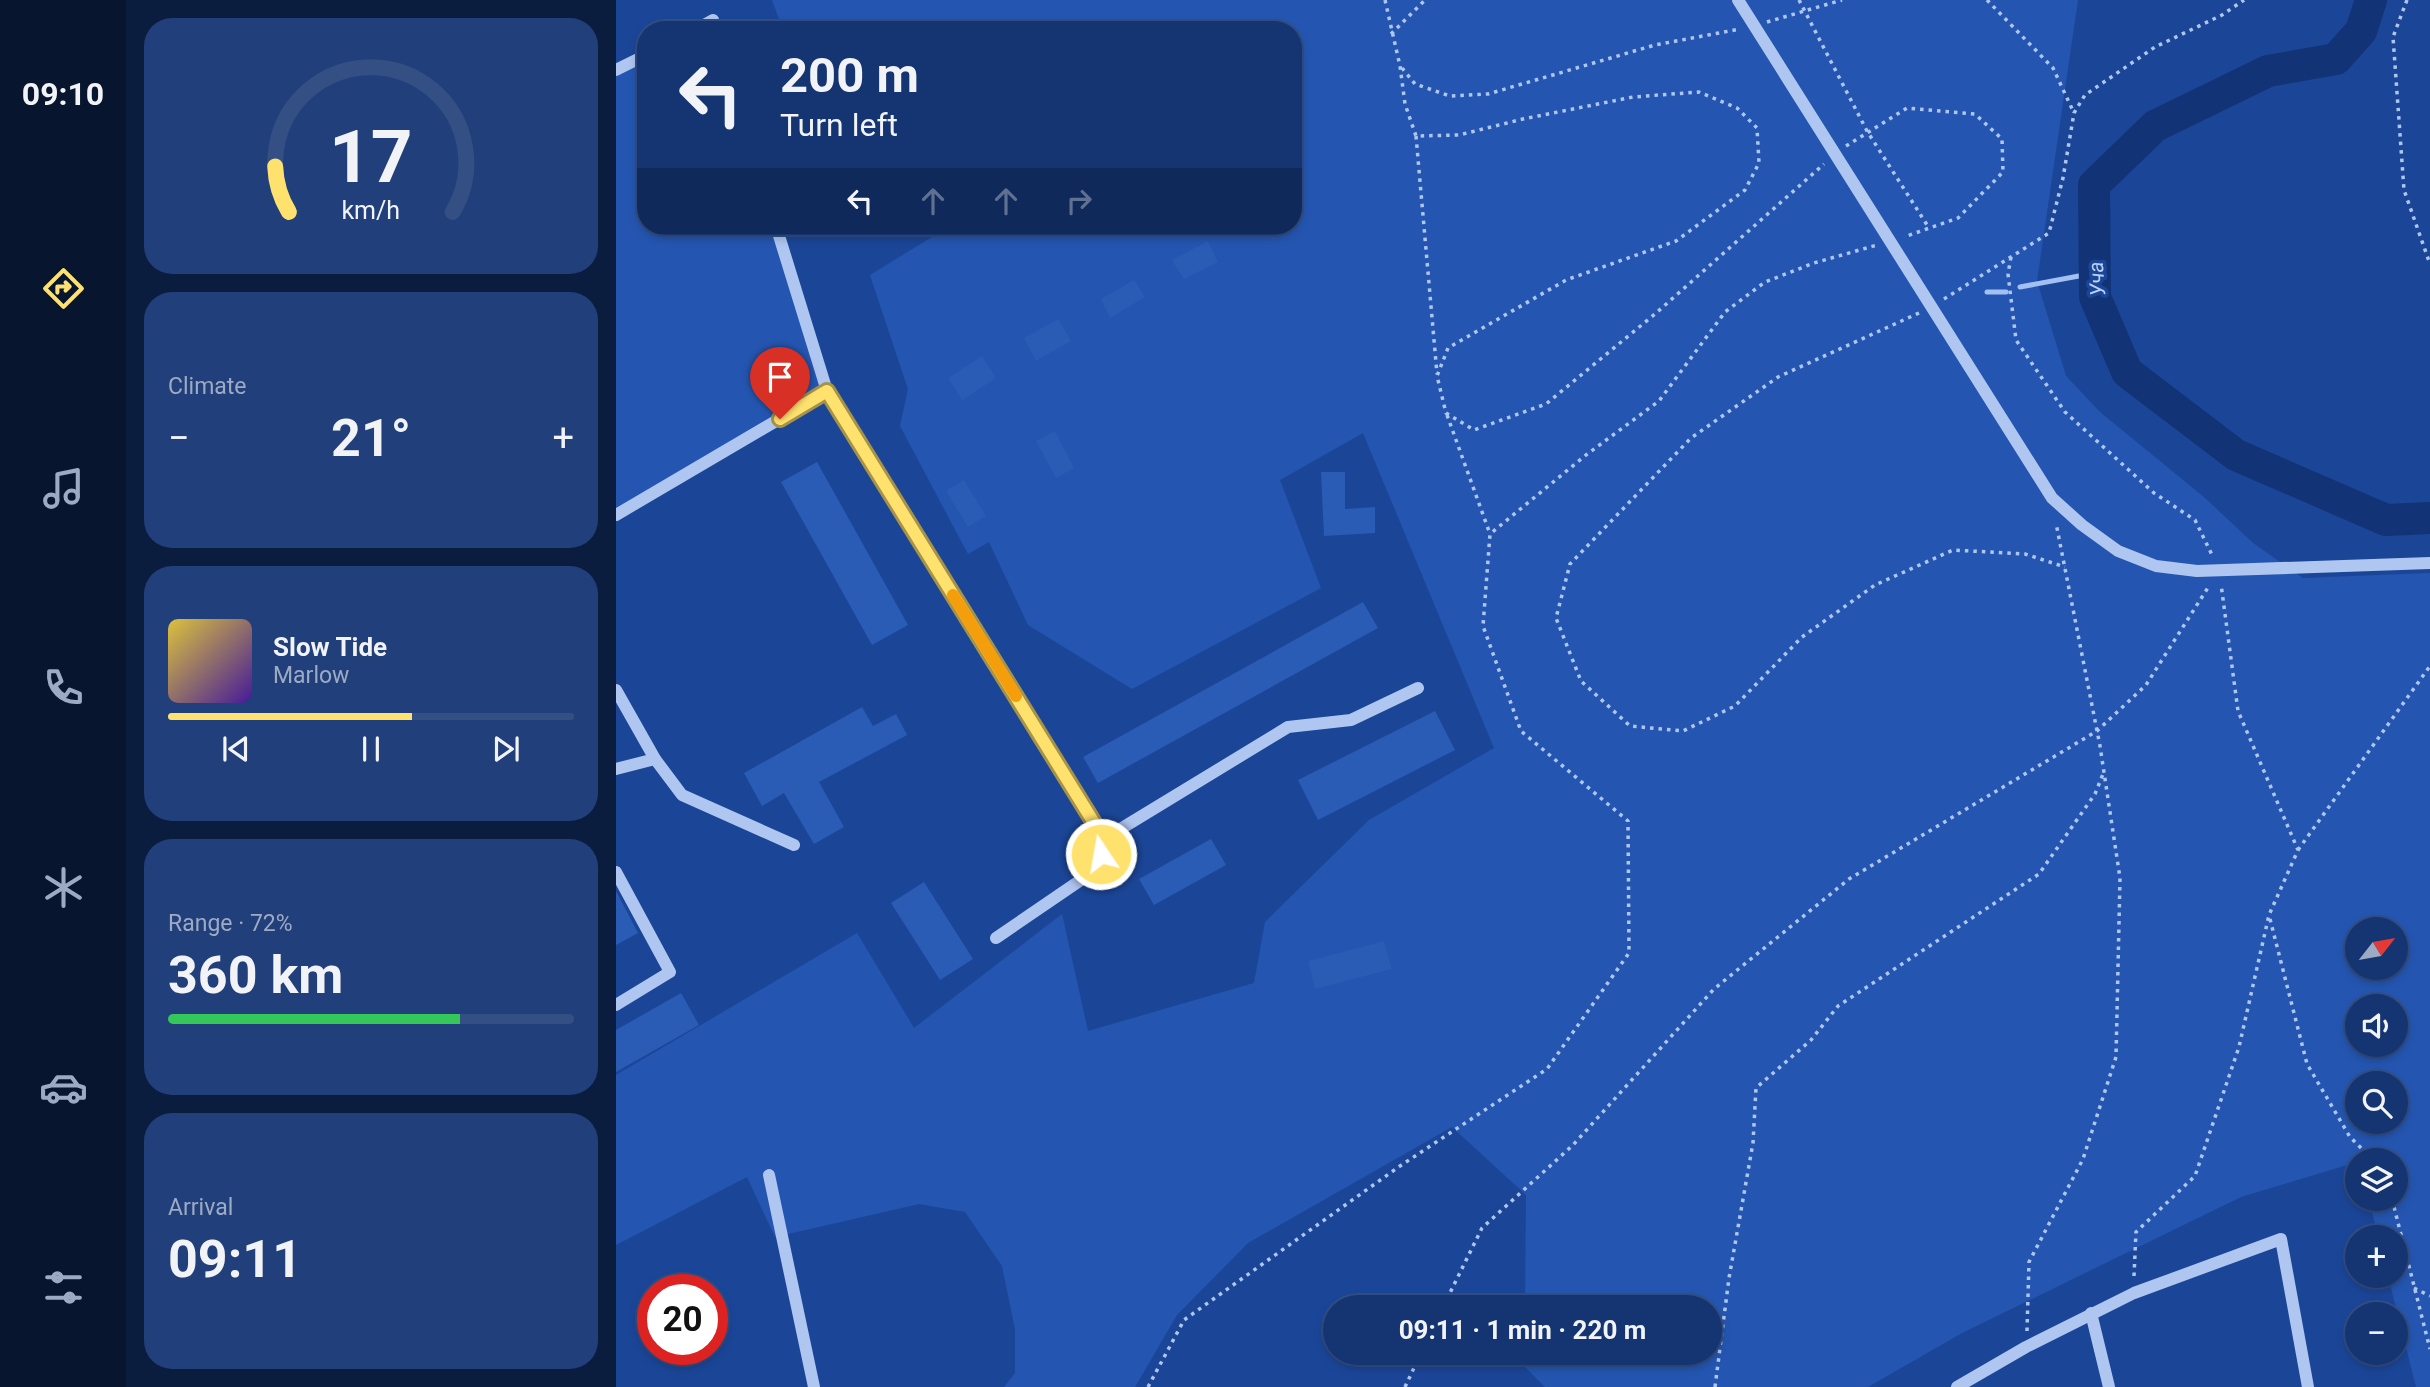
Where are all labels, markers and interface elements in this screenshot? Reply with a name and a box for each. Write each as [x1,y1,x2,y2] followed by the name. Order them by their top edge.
[780,47,919,104] text: 200 m
[665,49,756,140] icon: left
[22,75,104,113] text: 09:10
[780,106,898,144] text: Turn left
[329,114,413,200] text: 17
[841,182,879,220] icon: left
[914,182,952,220] icon: ahead
[987,182,1025,220] icon: ahead
[1060,182,1098,220] icon: right
[342,196,400,225] text: km/h
[2084,261,2110,297] water label: Уча
[39,264,88,313] icon: directions
[750,347,810,419] pin
[761,358,799,396] icon: arrive
[168,373,247,400] text: Climate
[331,408,411,469] text: 21°
[168,416,190,460] text: −
[552,416,574,460] text: +
[39,464,88,513] icon: music
[273,632,387,662] text: Slow Tide
[273,662,349,689] text: Marlow
[39,663,88,712] icon: phone
[217,730,255,768] icon: previous
[352,730,390,768] icon: pause
[487,730,525,768] icon: next
[1064,817,1138,891] position arrow
[39,863,88,912] icon: climate
[168,910,293,937] text: Range · 72%
[2345,917,2408,980] north arrow
[2345,917,2408,1365] map controls
[168,945,343,1006] text: 360 km
[2345,994,2408,1057] button: sound
[39,1063,88,1112] icon: car
[2345,1071,2408,1134] button: search
[2345,1148,2408,1211] button: layers
[168,1194,233,1221] text: Arrival
[2345,1225,2408,1288] button: +
[168,1229,302,1290] text: 09:11
[39,1263,88,1312] icon: filters
[637,1274,728,1365] speed limit sign: 20
[2345,1302,2408,1365] button: −
[1399,1315,1646,1345] text: 09:11 · 1 min · 220 m

